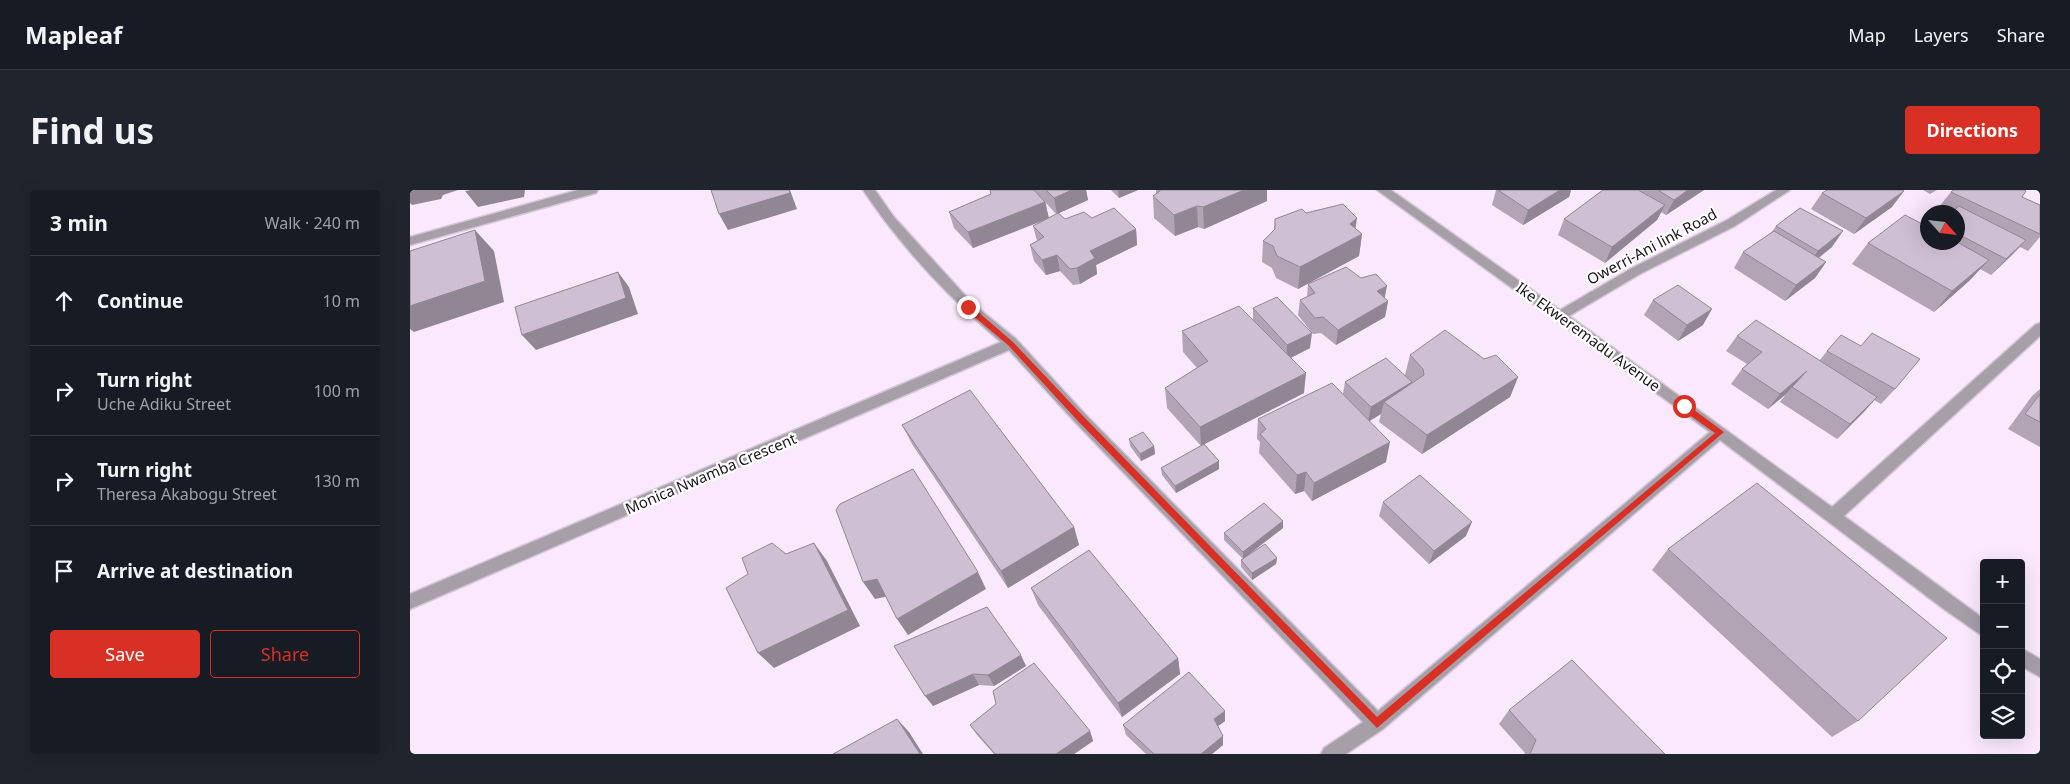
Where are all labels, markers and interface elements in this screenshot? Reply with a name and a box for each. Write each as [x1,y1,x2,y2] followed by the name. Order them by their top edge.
[25,18,122,51] text: Mapleaf
[1848,23,1886,47] text: Map
[1914,23,1969,47] text: Layers
[1997,23,2045,47] text: Share
[1905,106,2040,154] button: Directions
[30,107,154,154] text: Find us
[1583,203,1720,289] street label: Owerri-Ani link Road
[1920,205,1965,250] north arrow
[50,209,108,237] text: 3 min
[265,212,360,234] text: Walk · 240 m
[1512,277,1665,395] street label: Ike Ekweremadu Avenue
[50,287,78,315] icon: ahead
[97,288,183,314] text: Continue
[323,290,360,312] text: 10 m
[957,296,980,319] route end
[97,367,192,393] text: Turn right
[50,377,78,405] icon: right
[313,380,360,402] text: 100 m
[97,393,231,415] text: Uche Adiku Street
[1673,395,1696,418] route start
[622,428,800,518] street label: Monica Nwamba Crescent
[97,457,192,483] text: Turn right
[50,467,78,495] icon: right
[313,470,360,492] text: 130 m
[97,483,277,505] text: Theresa Akabogu Street
[50,557,78,585] icon: arrive
[97,558,293,584] text: Arrive at destination
[1980,559,2025,739] map controls
[1980,559,2025,604] button: +
[1980,604,2025,649] button: −
[50,630,200,678] button: Save
[210,630,360,678] button: Share
[1980,649,2025,694] button: locate
[1980,694,2025,739] button: layers

